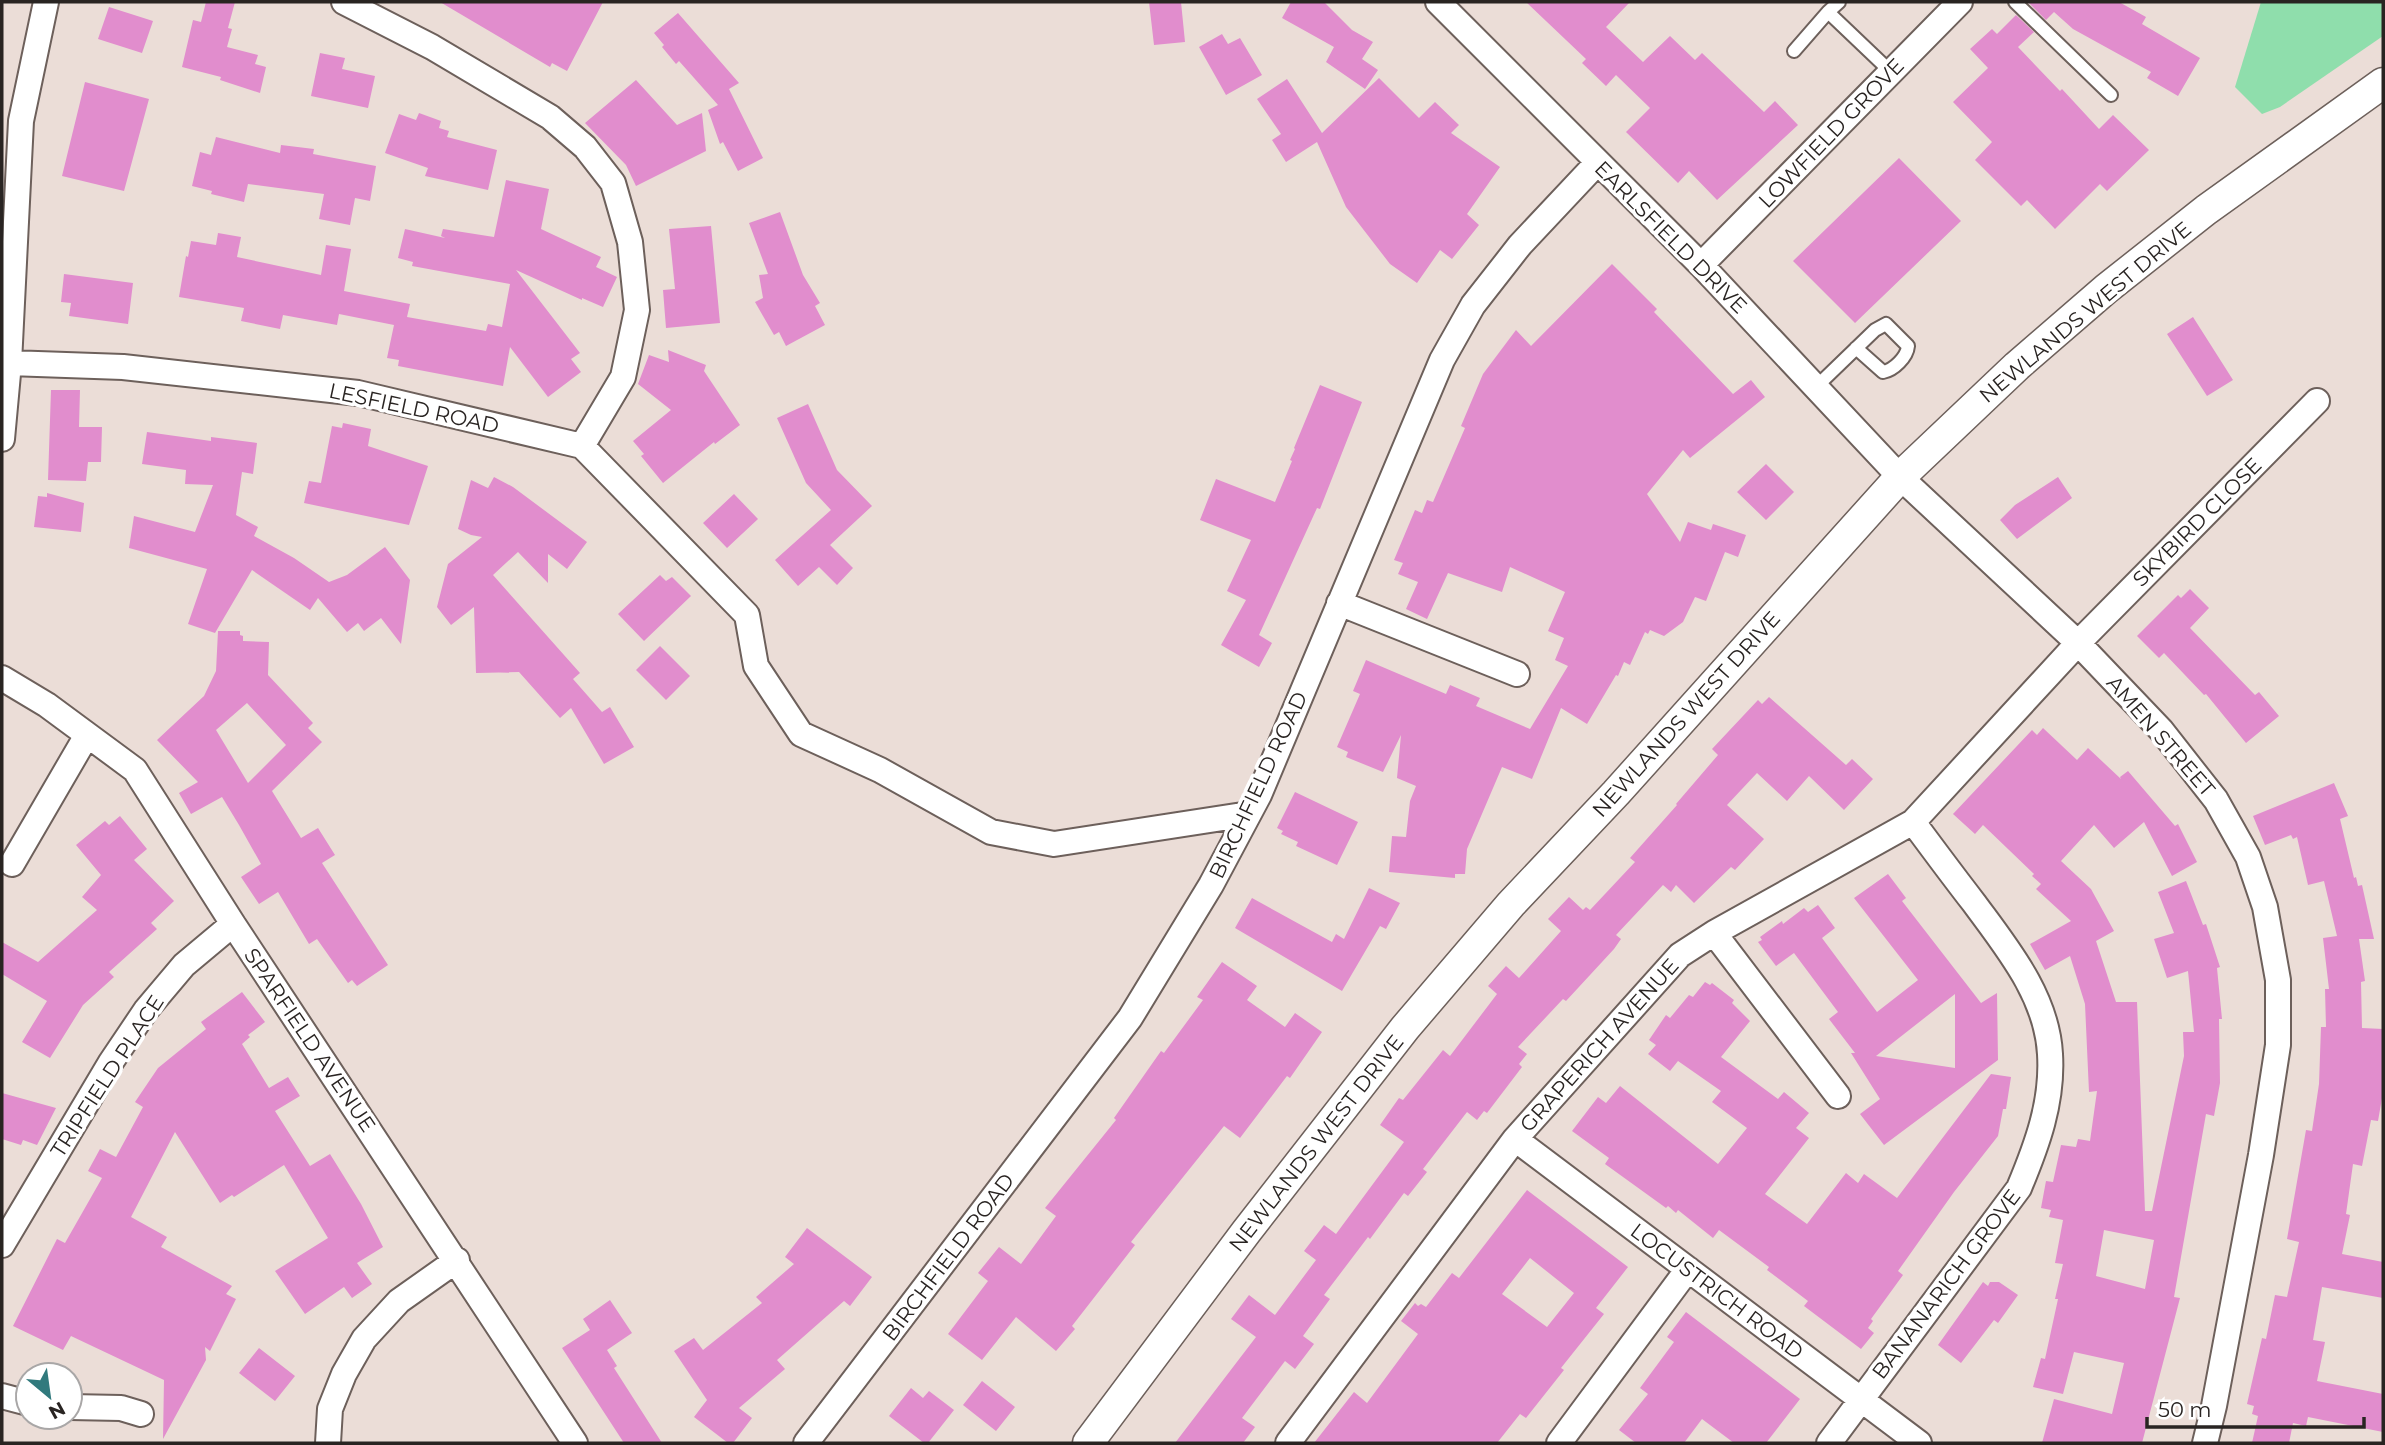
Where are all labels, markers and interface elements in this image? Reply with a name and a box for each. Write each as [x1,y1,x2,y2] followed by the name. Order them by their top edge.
[1753,53,1909,213] street label: LOWFIELD GROVE
[1590,156,1752,318] street label: EARLSFIELD DRIVE
[1974,216,2196,408] street label: NEWLANDS WEST DRIVE
[327,378,501,438] street label: LESFIELD ROAD
[2127,452,2267,592] street label: SKYBIRD CLOSE
[1587,606,1785,822] street label: NEWLANDS WEST DRIVE
[2102,671,2220,801] street label: AMEN STREET
[1204,688,1312,882] street label: BIRCHFIELD ROAD
[239,943,381,1137] street label: SPARFIELD AVENUE
[1514,953,1684,1137] street label: GRAPERICH AVENUE
[45,990,169,1162] street label: TRIPFIELD PLACE
[1224,1030,1408,1256] street label: NEWLANDS WEST DRIVE
[877,1168,1019,1346] street label: BIRCHFIELD ROAD
[1866,1184,2026,1384] street label: BANANARICH GROVE
[1626,1218,1808,1364] street label: LOCUSTRICH ROAD
[14,1361,84,1431] north arrow
[2147,1386,2364,1430] scale bar
[45,1397,69,1424] text: N
[2158,1397,2212,1422] text: 50 m

